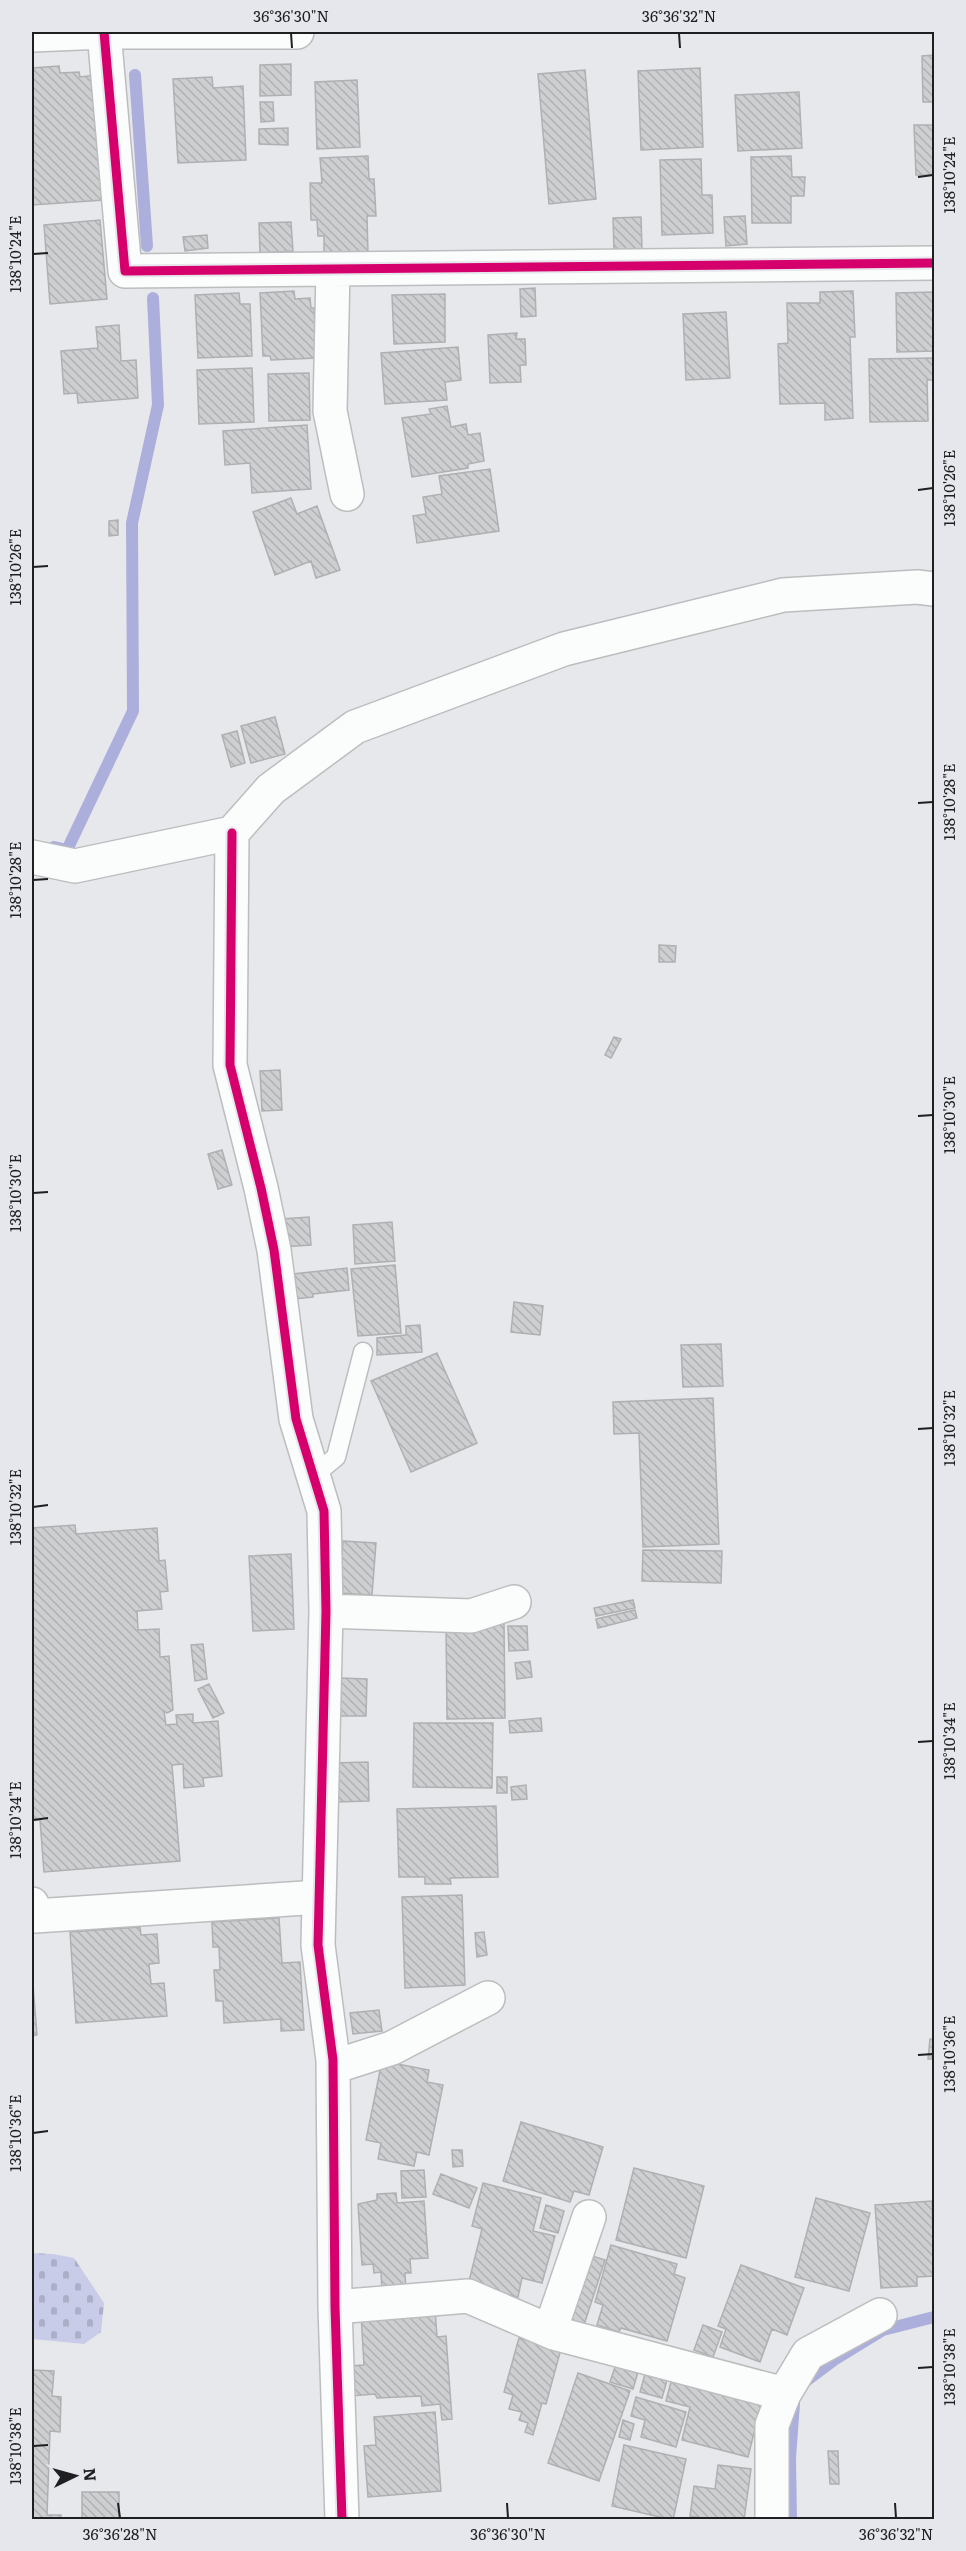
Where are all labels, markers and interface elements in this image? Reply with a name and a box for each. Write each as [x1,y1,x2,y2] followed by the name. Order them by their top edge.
[253,4,329,27] text: 36°36'30"N
[642,4,716,27] text: 36°36'32"N
[937,137,960,213] text: 138°10'24"E
[3,216,26,292] text: 138°10'24"E
[937,450,960,526] text: 138°10'26"E
[3,529,26,605] text: 138°10'26"E
[937,764,960,840] text: 138°10'28"E
[3,842,26,918] text: 138°10'28"E
[937,1076,960,1154] text: 138°10'30"E
[3,1154,26,1232] text: 138°10'30"E
[937,1390,960,1466] text: 138°10'32"E
[3,1469,26,1545] text: 138°10'32"E
[937,1702,960,1780] text: 138°10'34"E
[3,1781,26,1859] text: 138°10'34"E
[937,2015,960,2093] text: 138°10'36"E
[3,2094,26,2172] text: 138°10'36"E
[937,2328,960,2406] text: 138°10'38"E
[3,2407,26,2485] text: 138°10'38"E
[45,2446,105,2506] north arrow
[78,2467,103,2482] text: N
[82,2522,158,2545] text: 36°36'28"N
[470,2522,546,2545] text: 36°36'30"N
[859,2522,933,2545] text: 36°36'32"N

